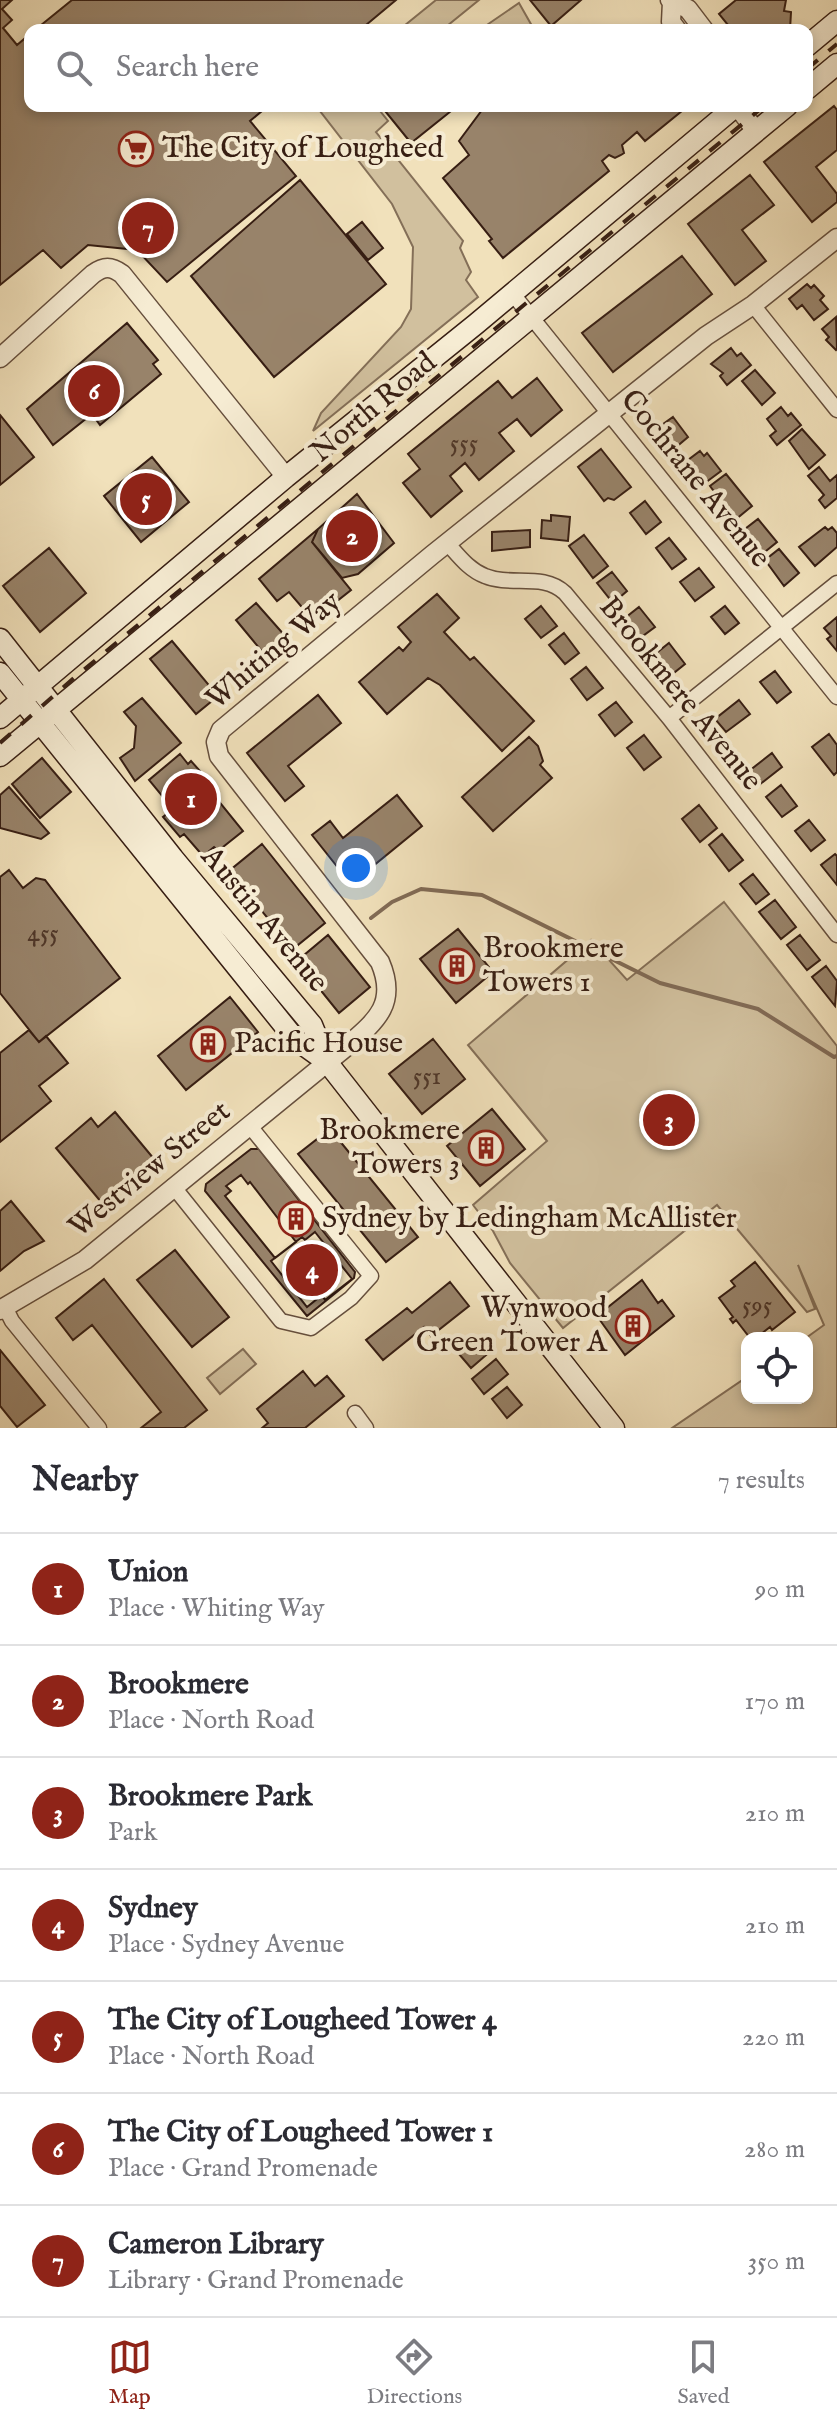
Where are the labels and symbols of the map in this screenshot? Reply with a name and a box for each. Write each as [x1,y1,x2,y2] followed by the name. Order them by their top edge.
[117,130,155,168] supermarket icon: The City of Lougheed
[162,130,444,168] place label: The City of Lougheed
[122,198,174,258] pin: 7
[303,344,446,472] street label: North Road
[68,361,120,421] pin: 6
[612,382,778,576] street label: Cochrane Avenue
[450,427,478,460] house number: 555
[120,469,172,529] pin: 5
[326,506,378,566] pin: 2
[199,583,350,719] street label: Whiting Way
[590,589,770,799] street label: Brookmere Avenue
[165,769,217,829] pin: 1
[191,838,336,1001] street label: Austin Avenue
[336,848,376,888] your location
[27,917,59,950] house number: 455
[483,930,624,1002] place label: Brookmere Towers 1
[438,947,476,985] building icon: Brookmere Towers 1
[189,1025,227,1063] building icon: Pacific House
[234,1025,403,1063] place label: Pacific House
[413,1060,441,1093] house number: 551
[643,1090,695,1150] pin: 3
[61,1093,239,1247] street label: Westview Street
[319,1112,460,1184] place label: Brookmere Towers 3
[467,1129,505,1167] building icon: Brookmere Towers 3
[277,1200,315,1238] building icon: Sydney by Ledingham McAllister
[322,1200,737,1238] place label: Sydney by Ledingham McAllister
[286,1240,338,1300] pin: 4
[742,1289,772,1322] house number: 595
[416,1290,608,1362] place label: Wynwood Green Tower A
[614,1307,652,1345] building icon: Wynwood Green Tower A

